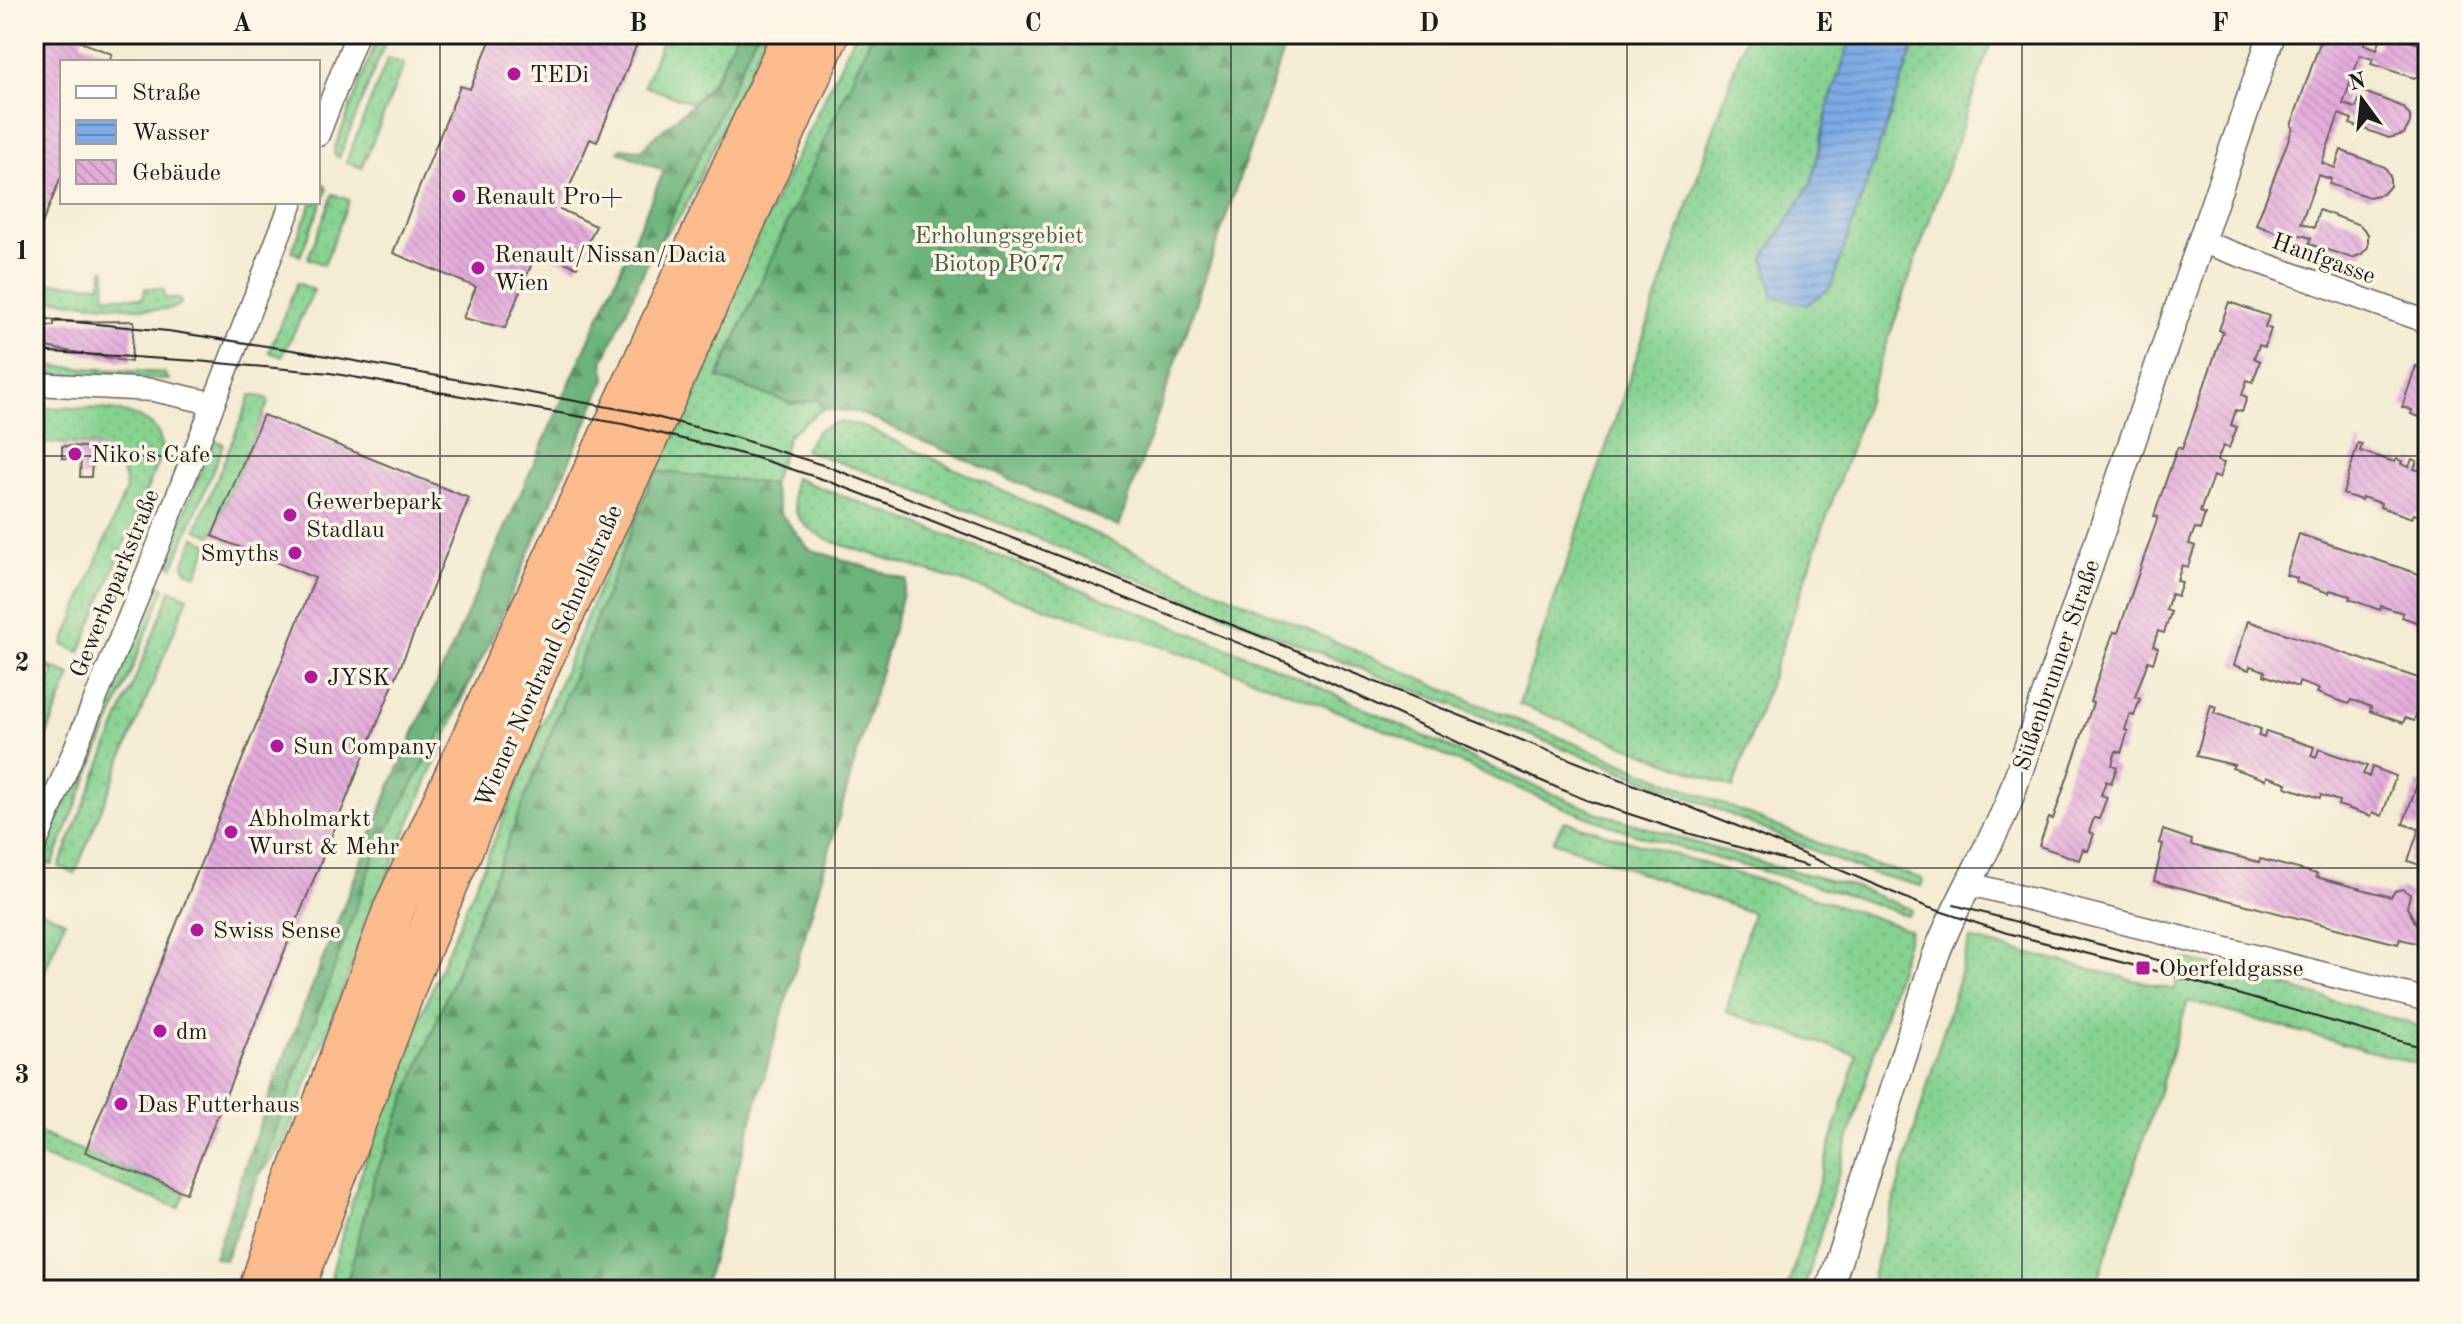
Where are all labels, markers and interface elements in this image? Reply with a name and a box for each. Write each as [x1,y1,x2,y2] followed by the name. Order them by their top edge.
[232,11,252,37] text: A
[629,11,647,37] text: B
[1024,11,1042,37] text: C
[1419,11,1439,37] text: D
[1815,11,1833,37] text: E
[2211,11,2229,37] text: F
[60,60,320,204] legend
[2322,60,2402,140] north arrow
[530,64,589,88] place label: TEDi
[505,65,523,83] marker: TEDi
[2346,70,2368,95] text: N
[132,82,201,106] text: Straße
[132,122,209,146] text: Wasser
[132,162,221,186] text: Gebäude
[475,186,623,210] place label: Renault Pro+
[450,187,468,205] marker: Renault Pro+
[914,225,1084,277] park label: Erholungsgebiet Biotop P077
[2268,230,2378,290] street label: Hanfgasse
[14,239,30,265] text: 1
[494,244,726,296] place label: Renault/Nissan/Dacia Wien
[469,259,487,277] marker: Renault/Nissan/Dacia Wien
[91,444,210,468] place label: Niko's Cafe
[66,445,84,463] marker: Niko's Cafe
[67,486,165,681] street label: Gewerbeparkstraße
[306,491,443,543] place label: Gewerbepark Stadlau
[472,502,628,812] street label: Wiener Nordrand Schnellstraße
[281,506,299,524] marker: Gewerbepark Stadlau
[200,543,279,567] place label: Smyths
[286,544,304,562] marker: Smyths
[2010,557,2105,774] street label: Süßenbrunner Straße
[14,651,30,677] text: 2
[327,667,390,691] place label: JYSK
[302,668,320,686] marker: JYSK
[293,736,438,760] place label: Sun Company
[268,737,286,755] marker: Sun Company
[247,808,400,860] place label: Abholmarkt Wurst & Mehr
[222,823,240,841] marker: Abholmarkt Wurst & Mehr
[213,920,341,944] place label: Swiss Sense
[188,921,206,939] marker: Swiss Sense
[2159,958,2304,982] place label: Oberfeldgasse
[2134,959,2152,977] marker: Oberfeldgasse
[176,1021,208,1045] place label: dm
[151,1022,169,1040] marker: dm
[14,1063,30,1089] text: 3
[137,1094,300,1118] place label: Das Futterhaus
[112,1095,130,1113] marker: Das Futterhaus

